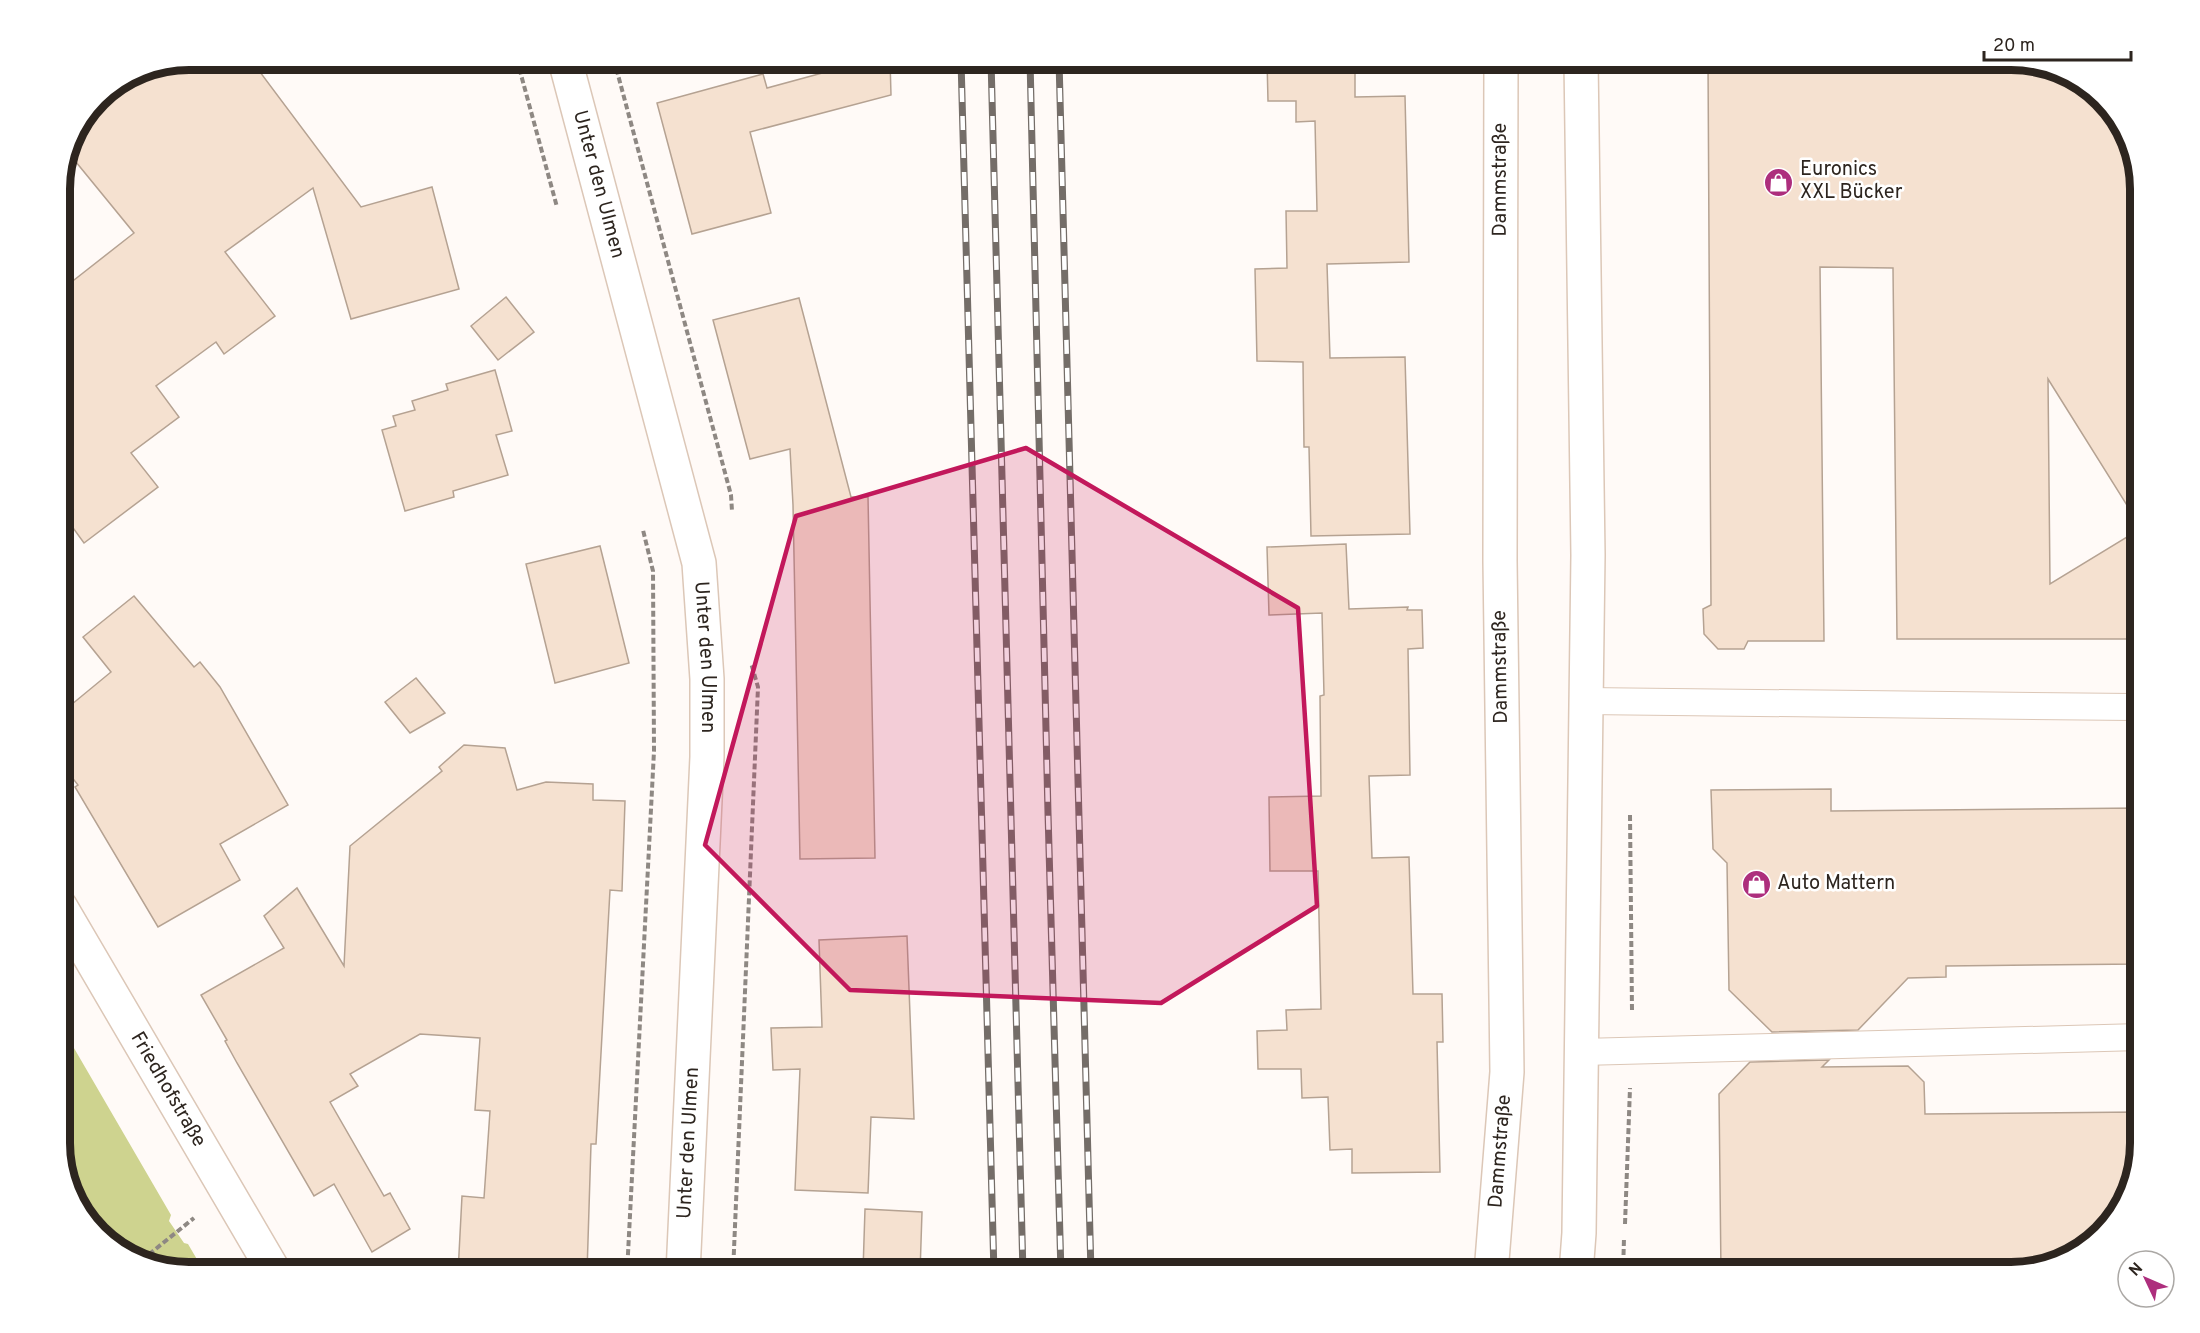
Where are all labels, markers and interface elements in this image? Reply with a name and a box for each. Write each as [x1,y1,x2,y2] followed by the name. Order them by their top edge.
[1984,24,2131,62] scale bar
[1993,35,2035,58] text: 20 m
[566,108,630,262] street label: Unter den Ulmen
[1488,123,1514,237] street label: Dammstraße
[1800,157,1903,206] place label: Euronics XXL Bücker
[1763,166,1795,198] shop icon: Euronics XXL Bücker
[687,580,720,733] street label: Unter den Ulmen
[1487,610,1515,724] street label: Dammstraße
[1740,868,1772,900] shop icon: Auto Mattern
[1777,871,1895,897] place label: Auto Mattern
[124,1027,212,1152] street label: Friedhofstraße
[672,1066,706,1220] street label: Unter den Ulmen
[1483,1094,1518,1209] street label: Dammstraße
[2116,1249,2176,1309] north arrow
[2125,1259,2148,1281] text: N

